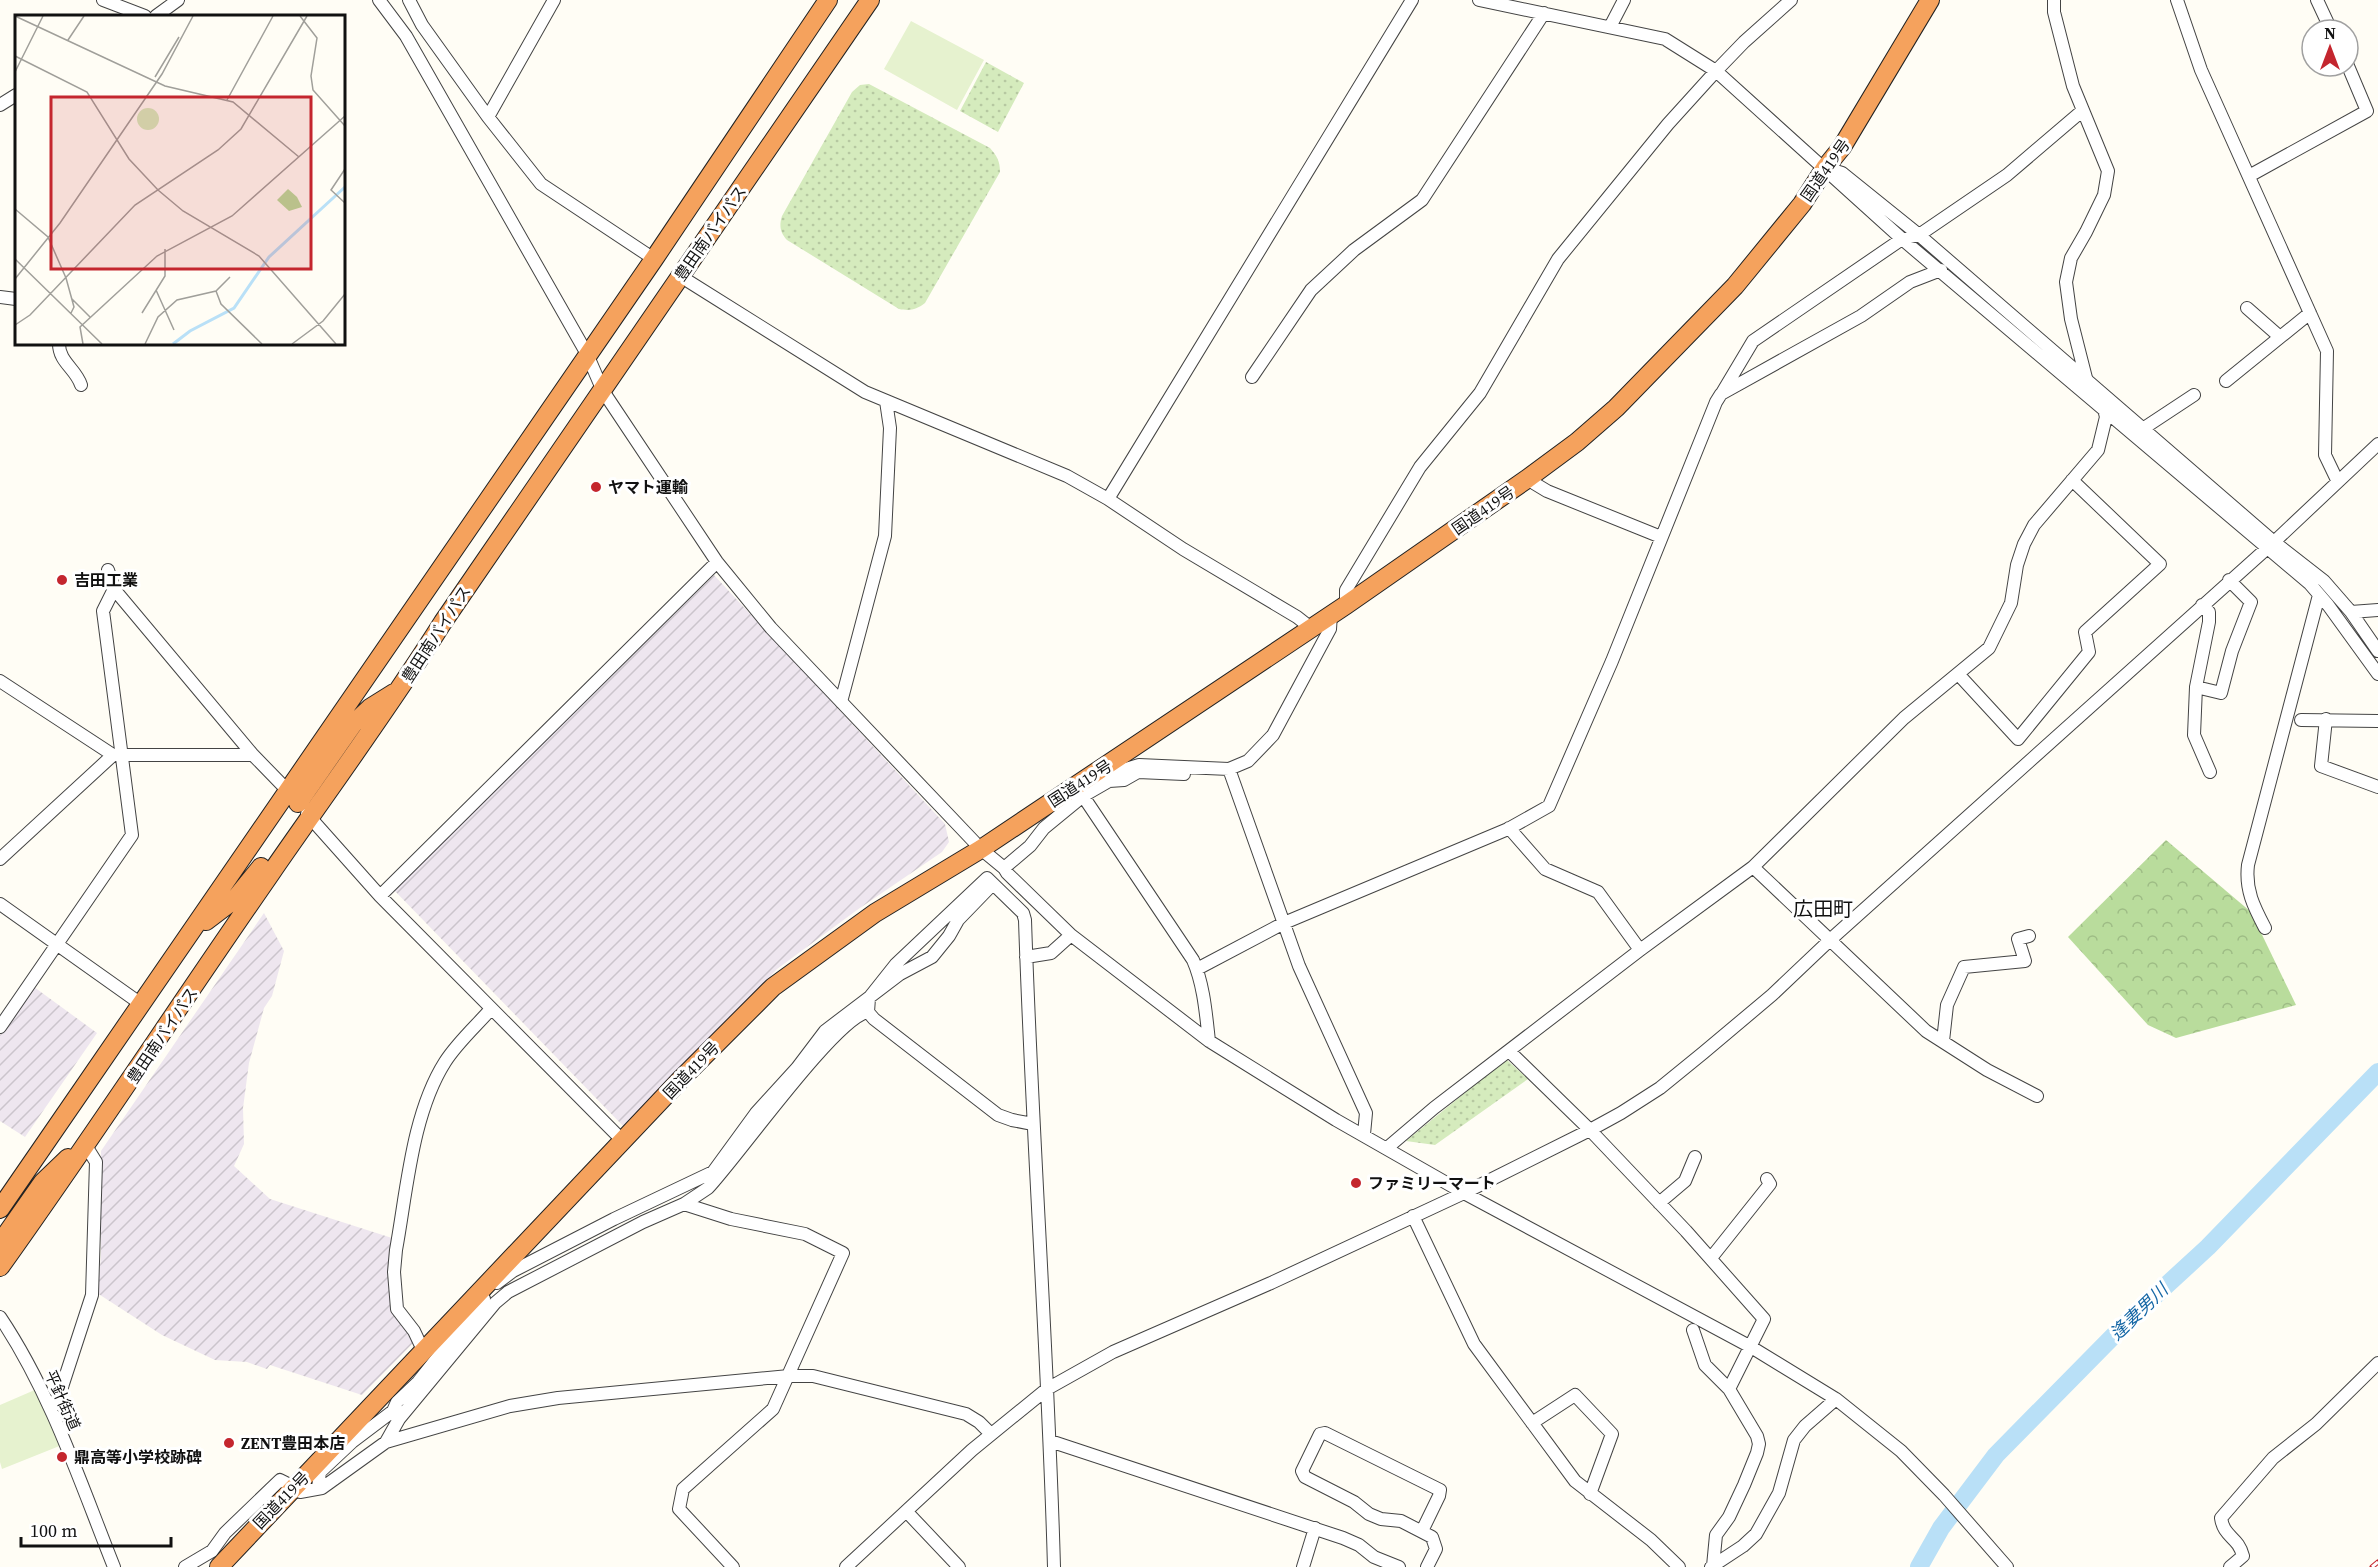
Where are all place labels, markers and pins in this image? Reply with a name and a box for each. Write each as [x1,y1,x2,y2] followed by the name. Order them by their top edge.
[608,476,688,498] place label: ヤマト運輸
[589,480,603,494] marker: ヤマト運輸
[74,569,138,591] place label: 吉田工業
[55,573,69,587] marker: 吉田工業
[1368,1172,1496,1194] place label: ファミリーマート
[1349,1176,1363,1190] marker: ファミリーマート
[241,1432,345,1454] place label: ZENT豊田本店
[222,1436,236,1450] marker: ZENT豊田本店
[74,1446,202,1468] place label: 鼎高等小学校跡碑
[55,1450,69,1464] marker: 鼎高等小学校跡碑

